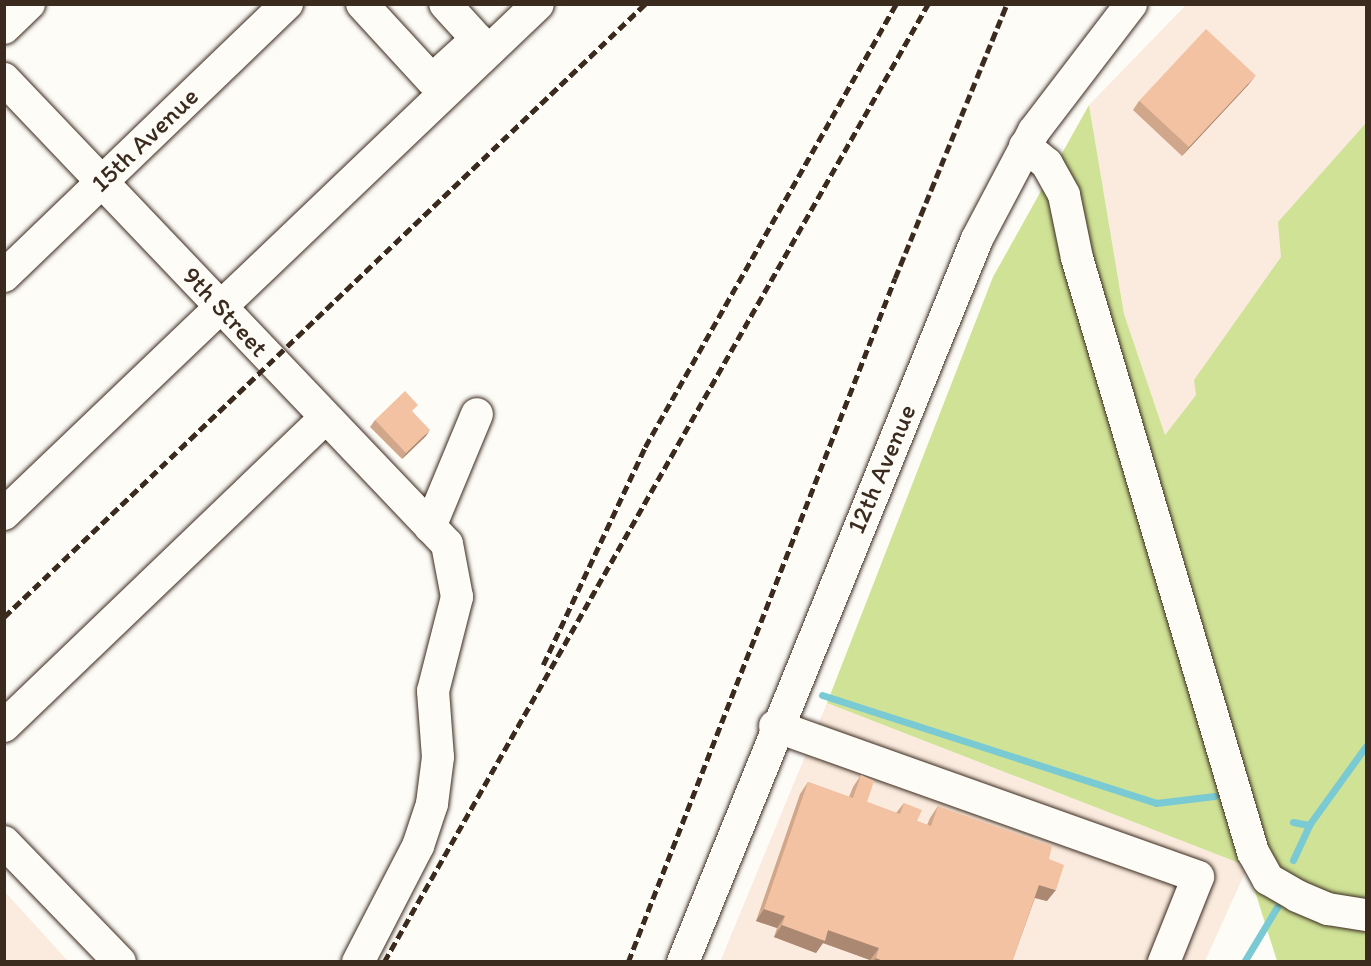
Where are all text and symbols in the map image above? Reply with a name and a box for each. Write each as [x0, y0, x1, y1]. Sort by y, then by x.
street label: 15th Avenue [85, 82, 205, 198]
street label: 9th Street [176, 261, 274, 363]
street label: 12th Avenue [841, 400, 923, 538]

